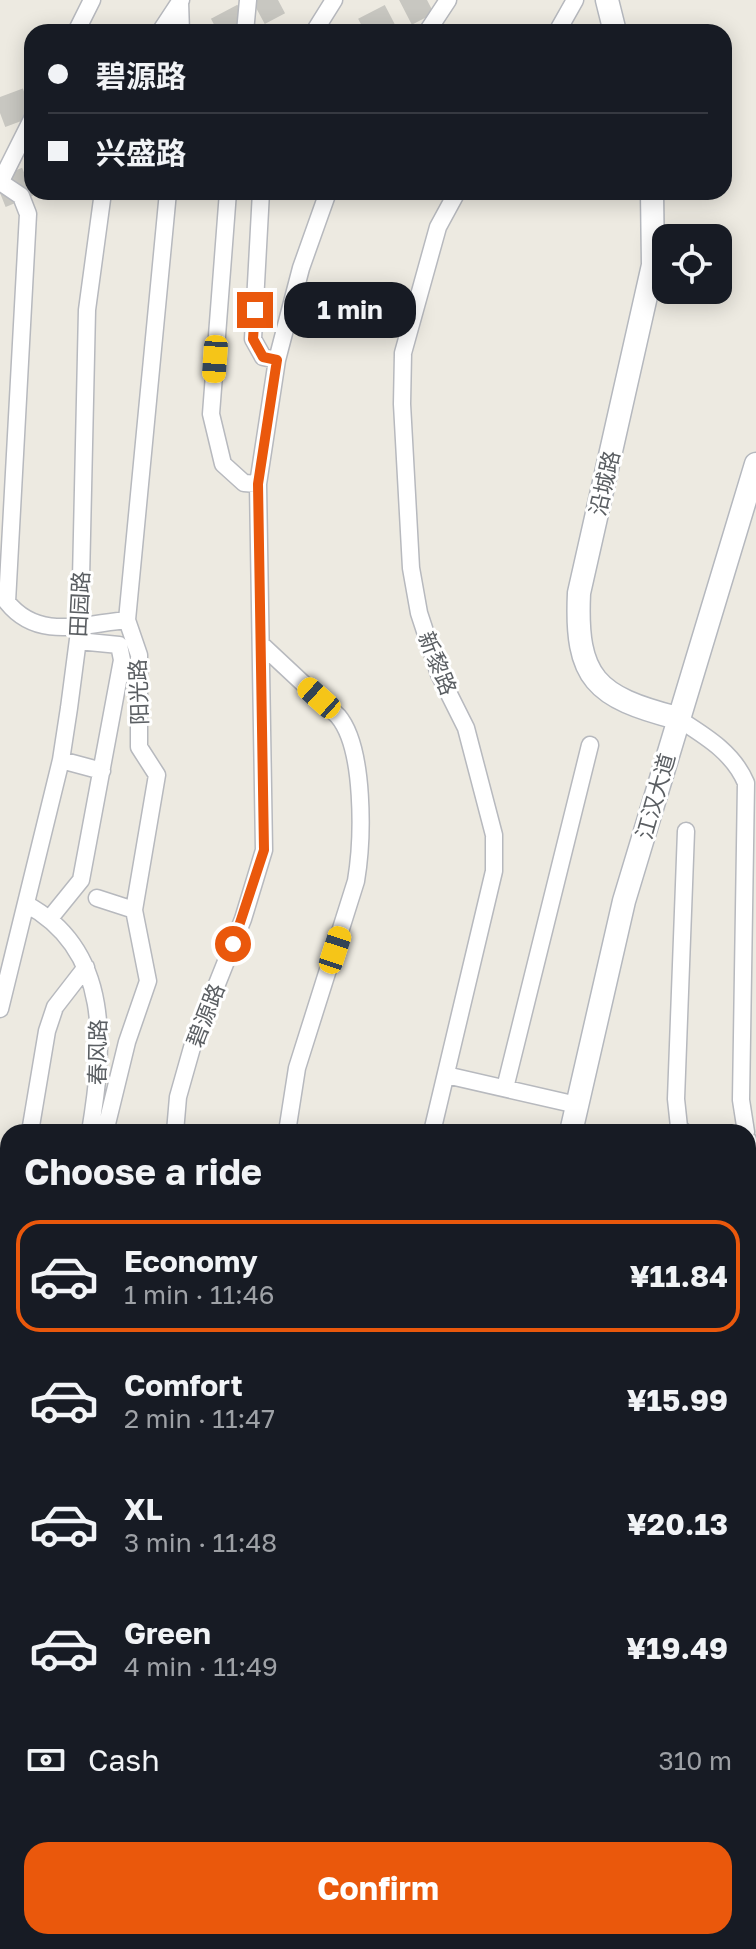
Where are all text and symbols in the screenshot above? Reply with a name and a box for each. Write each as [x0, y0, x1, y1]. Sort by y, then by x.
text: 碧源路 [96, 58, 186, 94]
text: 兴盛路 [96, 135, 186, 171]
map controls [652, 224, 732, 304]
button: locate [652, 224, 732, 304]
callout: 1 min [283, 282, 415, 338]
route end [237, 292, 273, 328]
text: 1 min [317, 294, 383, 325]
car [201, 334, 229, 384]
street label: 沿城路 [583, 448, 625, 518]
street label: 田园路 [64, 570, 94, 638]
street label: 新黎路 [413, 627, 463, 699]
street label: 阳光路 [123, 659, 153, 725]
car [293, 673, 345, 723]
street label: 江汉大道 [630, 750, 680, 842]
car [316, 923, 354, 977]
route start [215, 926, 251, 962]
street label: 碧源路 [181, 979, 229, 1051]
street label: 春风路 [83, 1019, 111, 1085]
text: Choose a ride [24, 1150, 262, 1193]
icon: car [28, 1240, 100, 1312]
text: Economy [124, 1243, 258, 1279]
text: ¥11.84 [630, 1258, 728, 1294]
text: 1 min · 11:46 [124, 1279, 275, 1310]
icon: car [28, 1364, 100, 1436]
text: Comfort [124, 1367, 243, 1403]
text: ¥15.99 [627, 1382, 728, 1418]
text: 2 min · 11:47 [124, 1403, 275, 1434]
icon: car [28, 1488, 100, 1560]
text: XL [124, 1491, 163, 1527]
text: ¥20.13 [627, 1506, 728, 1542]
text: 3 min · 11:48 [124, 1527, 277, 1558]
icon: car [28, 1612, 100, 1684]
text: Green [124, 1615, 211, 1651]
text: ¥19.49 [626, 1630, 728, 1666]
text: 4 min · 11:49 [124, 1651, 278, 1682]
icon: cash [24, 1738, 68, 1782]
text: Cash [88, 1742, 160, 1778]
text: 310 m [659, 1745, 732, 1776]
button: Confirm [24, 1842, 732, 1934]

